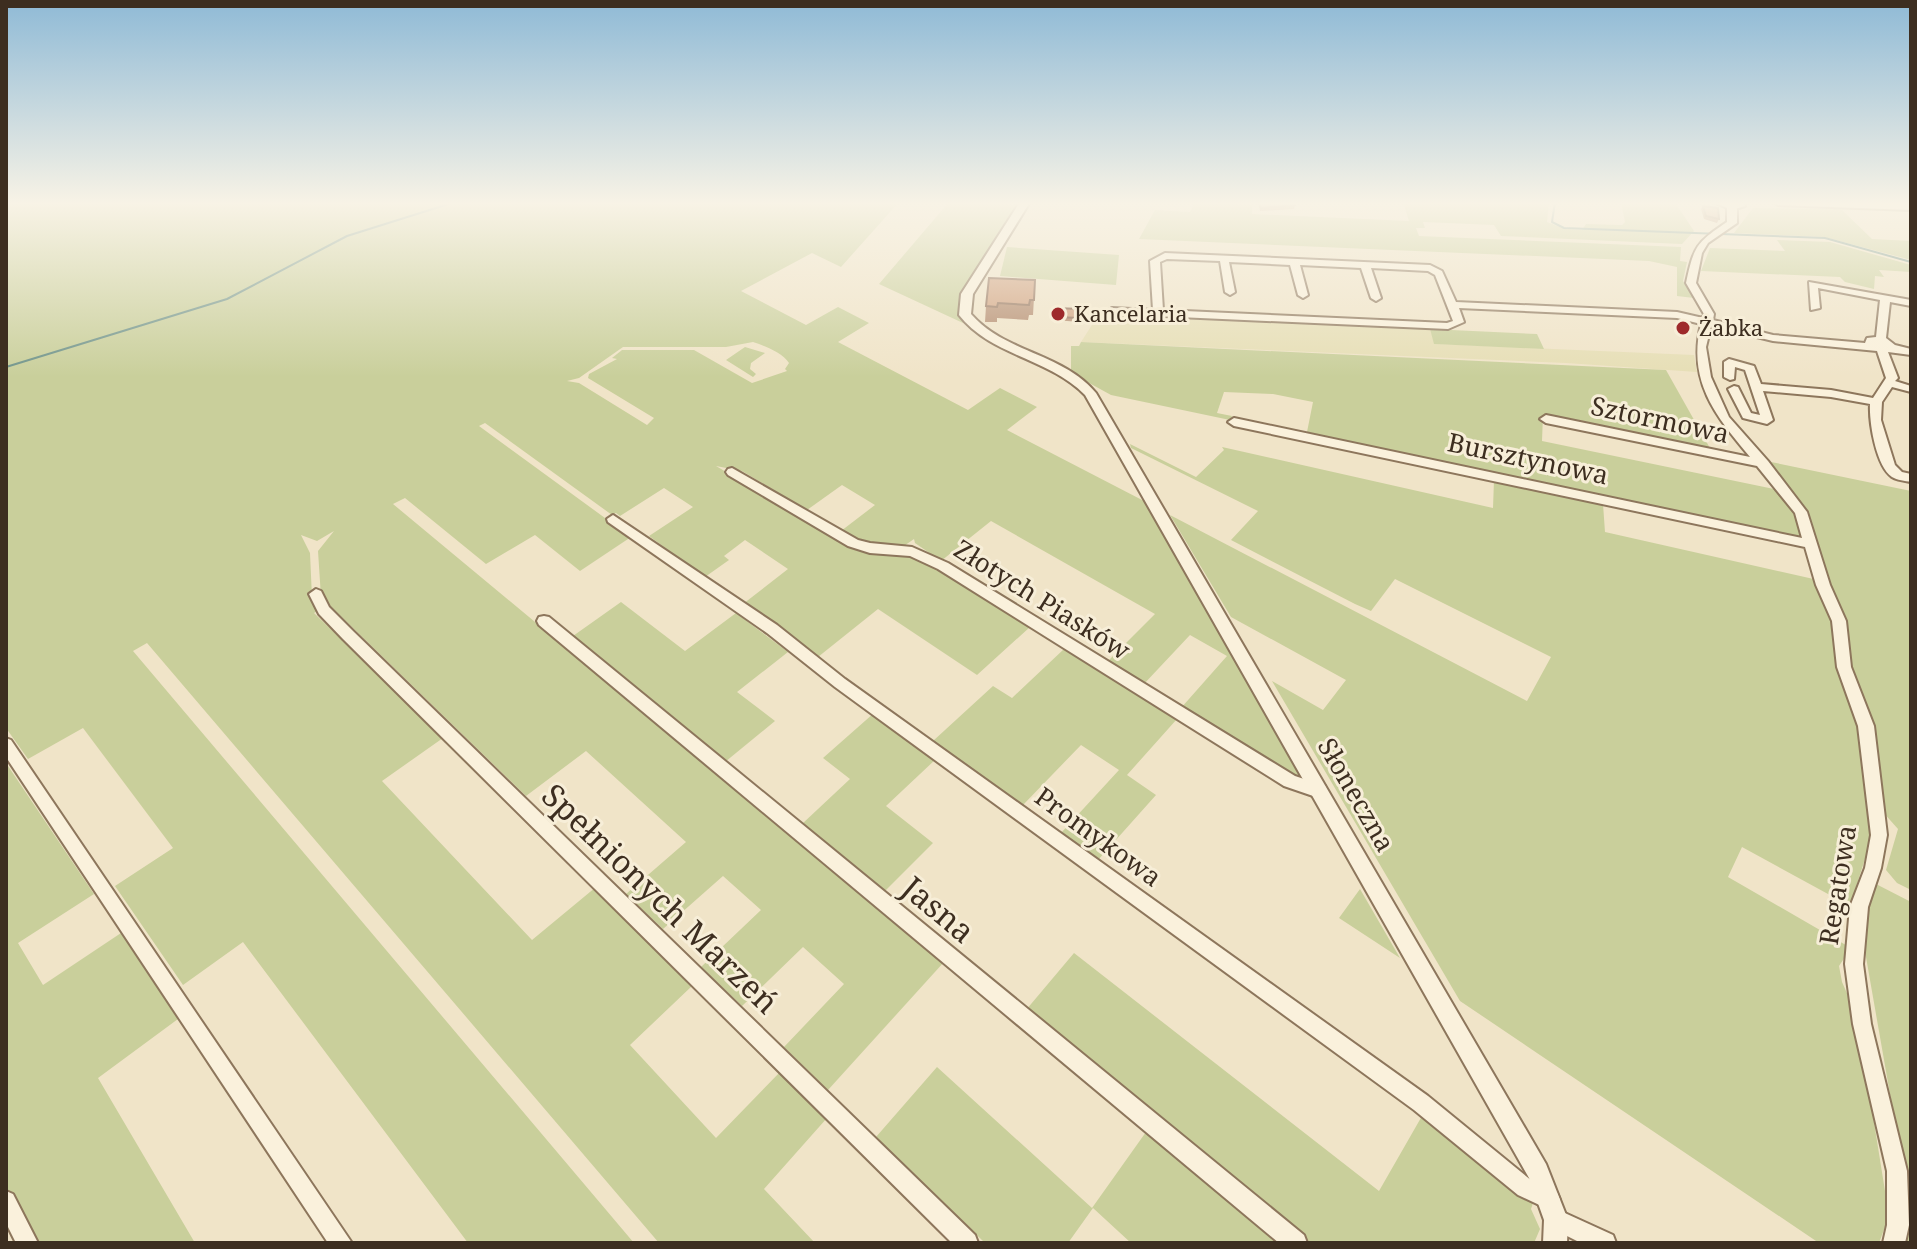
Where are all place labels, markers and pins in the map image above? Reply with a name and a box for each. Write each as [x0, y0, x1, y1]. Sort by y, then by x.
place label: Kancelaria [1074, 298, 1188, 328]
marker: Kancelaria [1049, 305, 1067, 323]
place label: Żabka [1699, 312, 1763, 342]
marker: Żabka [1674, 319, 1692, 337]

